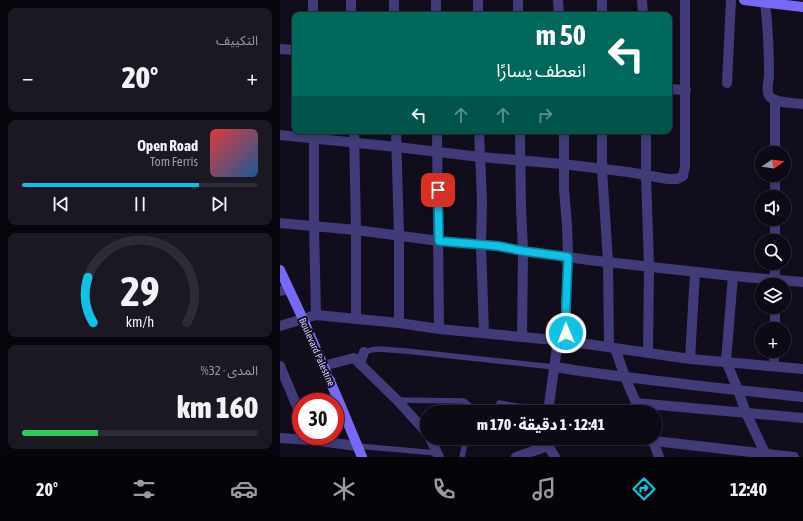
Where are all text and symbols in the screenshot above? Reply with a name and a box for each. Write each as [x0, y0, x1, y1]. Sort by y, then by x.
text: 50 m [536, 19, 586, 51]
icon: left [600, 28, 652, 80]
text: التكييف [216, 33, 258, 48]
text: 20° [122, 60, 158, 94]
text: انعطف يسارًا [496, 60, 586, 81]
text: − [22, 64, 33, 90]
text: + [247, 64, 258, 90]
icon: left [408, 104, 430, 126]
icon: ahead [450, 104, 472, 126]
icon: ahead [492, 104, 514, 126]
icon: right [534, 104, 556, 126]
text: Open Road [137, 137, 198, 154]
north arrow [755, 146, 791, 182]
map controls [755, 146, 791, 358]
text: Tom Ferris [150, 154, 198, 169]
pin [421, 173, 455, 207]
icon: arrive [427, 179, 449, 201]
button: sound [755, 190, 791, 226]
icon: previous [50, 193, 72, 215]
icon: pause [129, 193, 151, 215]
icon: next [208, 193, 230, 215]
button: search [755, 234, 791, 270]
text: 29 [120, 266, 160, 314]
button: layers [755, 278, 791, 314]
position arrow [545, 312, 587, 354]
text: km/h [126, 313, 154, 329]
street label: Boulevard Palestine [297, 316, 337, 388]
button: + [755, 322, 791, 358]
text: المدى · 32% [201, 363, 258, 378]
text: 160 km [177, 390, 258, 424]
speed limit sign: 30 [292, 393, 344, 445]
text: 12:41 · 1 دقيقة · 170 m [477, 416, 605, 433]
icon: filters [130, 475, 158, 503]
icon: car [230, 475, 258, 503]
icon: climate [330, 475, 358, 503]
icon: phone [430, 475, 458, 503]
icon: music [530, 475, 558, 503]
icon: directions [630, 475, 658, 503]
text: 20° [36, 479, 58, 500]
text: 12:40 [730, 479, 767, 500]

